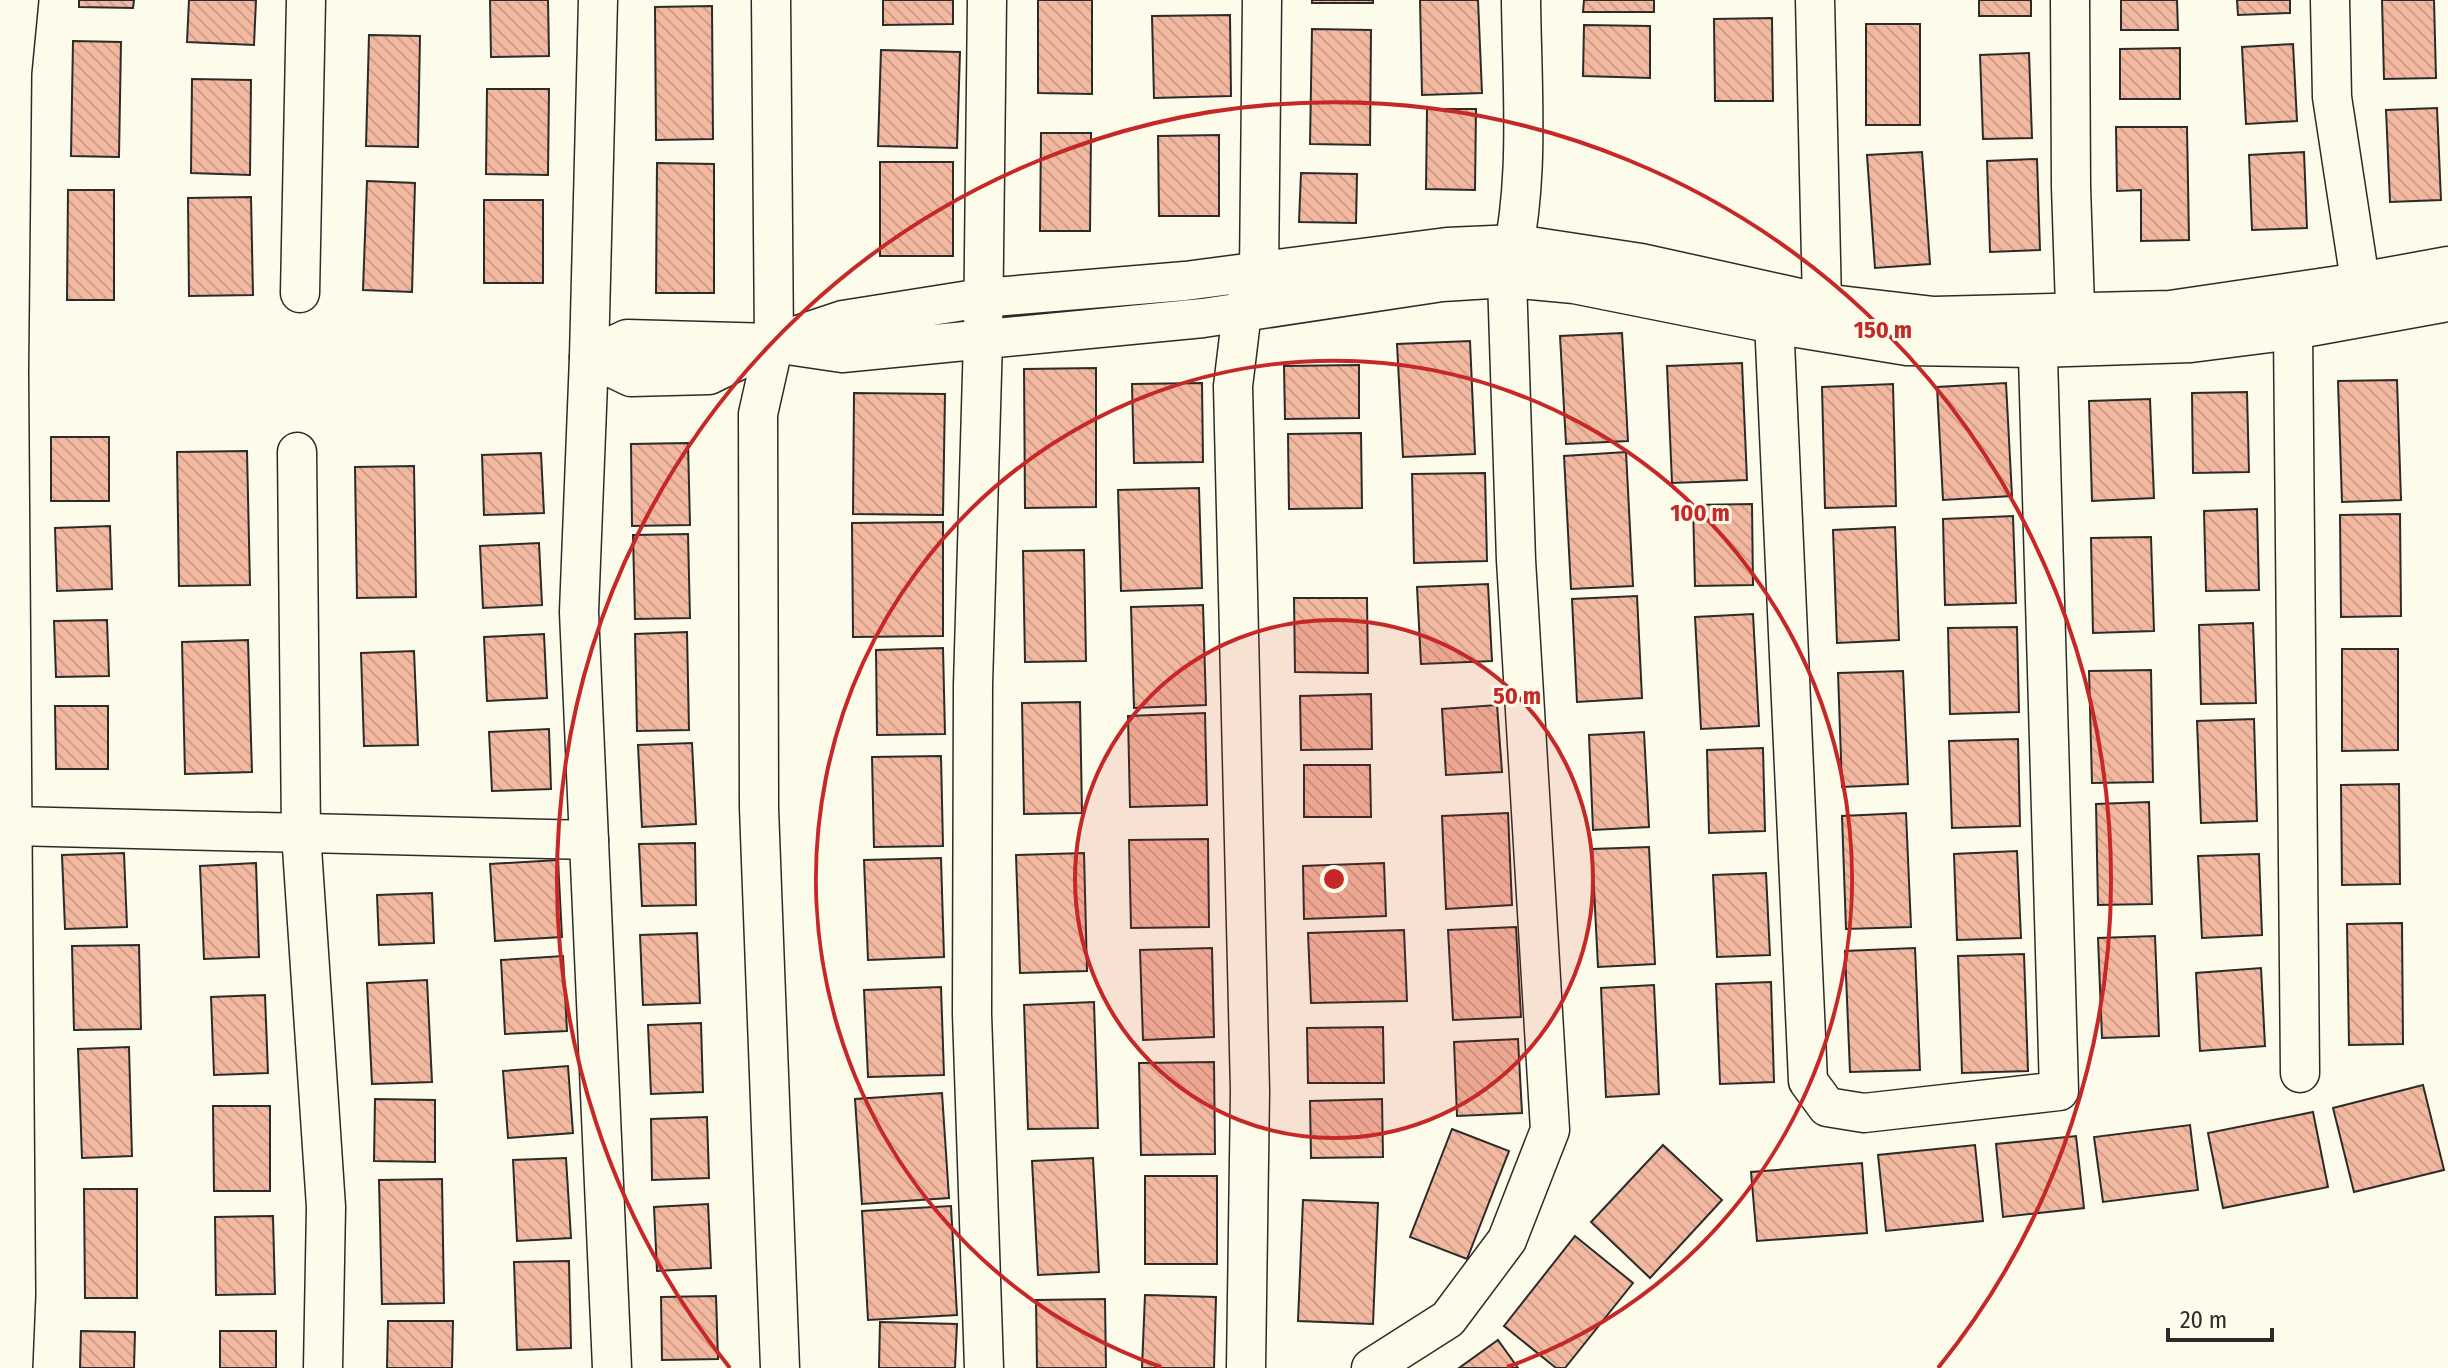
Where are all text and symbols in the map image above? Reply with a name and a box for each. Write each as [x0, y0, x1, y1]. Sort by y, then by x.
text: 150 m [1854, 316, 1912, 344]
text: 100 m [1670, 499, 1730, 527]
text: 50 m [1493, 682, 1541, 710]
centre of rings [1320, 865, 1348, 893]
scale bar [2168, 1292, 2272, 1342]
text: 20 m [2180, 1306, 2227, 1334]

